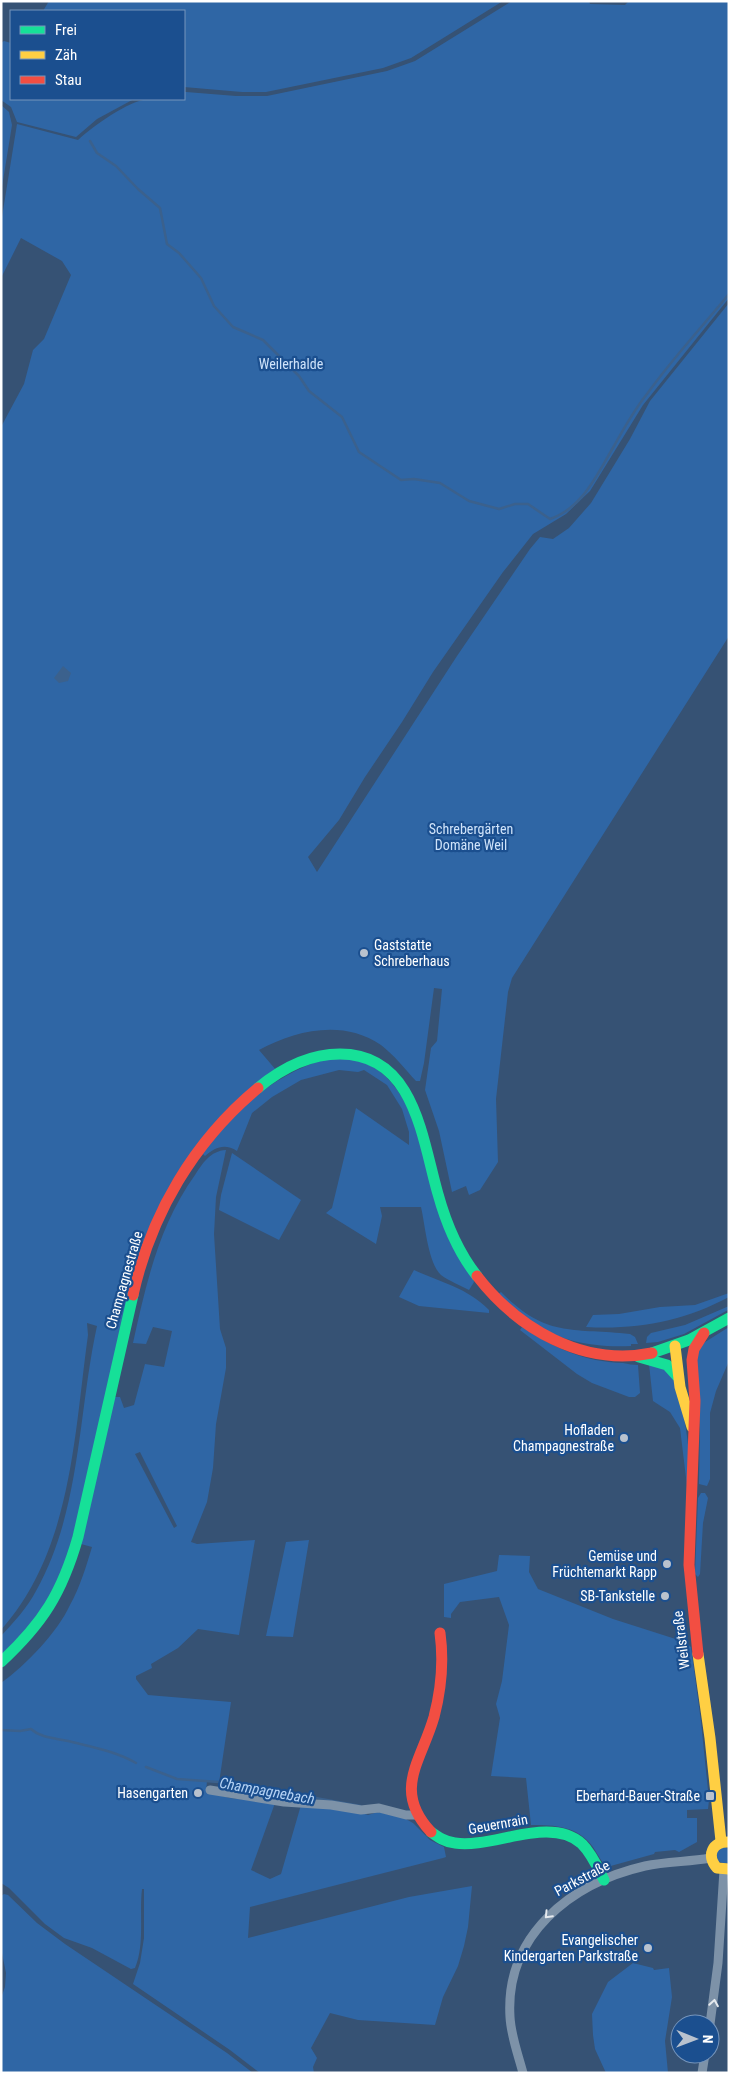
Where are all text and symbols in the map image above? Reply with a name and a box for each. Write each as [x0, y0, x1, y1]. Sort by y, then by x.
legend [10, 10, 185, 100]
text: Frei [55, 21, 77, 39]
text: Zäh [55, 46, 77, 64]
text: Stau [55, 71, 82, 89]
park label: Weilerhalde [259, 356, 324, 372]
park label: Schrebergärten Domäne Weil [429, 821, 513, 853]
place label: Gaststatte Schreberhaus [374, 937, 450, 969]
marker: Gaststatte Schreberhaus [358, 947, 370, 959]
street label: Champagnestraße [102, 1229, 146, 1331]
place label: Hofladen Champagnestraße [513, 1422, 614, 1454]
marker: Hofladen Champagnestraße [618, 1432, 630, 1444]
place label: Gemüse und Früchtemarkt Rapp [552, 1548, 657, 1580]
marker: Gemüse und Früchtemarkt Rapp [661, 1558, 673, 1570]
place label: SB-Tankstelle [580, 1588, 655, 1604]
marker: SB-Tankstelle [659, 1590, 671, 1602]
street label: Weilstraße [669, 1610, 693, 1670]
water label: Champagnebach [218, 1774, 316, 1808]
place label: Hasengarten [117, 1785, 188, 1801]
marker: Hasengarten [192, 1787, 204, 1799]
place label: Eberhard-Bauer-Straße [576, 1788, 700, 1804]
marker: Eberhard-Bauer-Straße [704, 1790, 716, 1802]
street label: Geuernrain [467, 1811, 529, 1837]
street label: Parkstraße [552, 1857, 613, 1899]
one-way arrow [545, 1909, 554, 1918]
place label: Evangelischer Kindergarten Parkstraße [504, 1932, 638, 1964]
marker: Evangelischer Kindergarten Parkstraße [642, 1942, 654, 1954]
one-way arrow [708, 1998, 718, 2007]
north arrow [670, 2014, 720, 2064]
text: N [700, 2035, 716, 2044]

